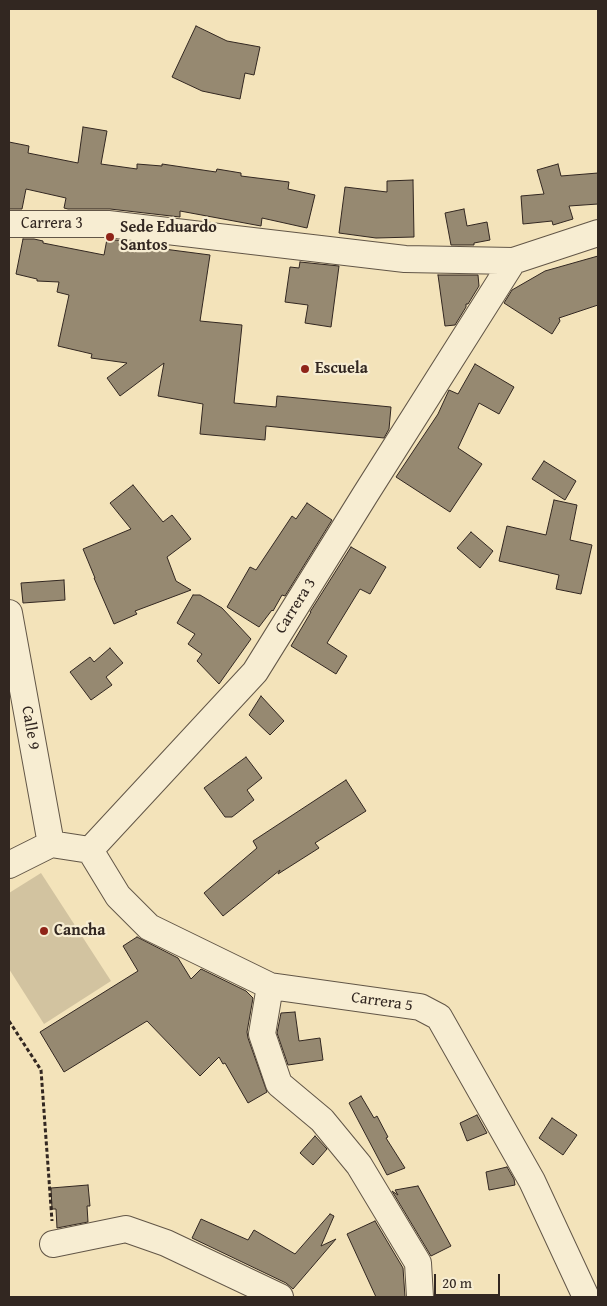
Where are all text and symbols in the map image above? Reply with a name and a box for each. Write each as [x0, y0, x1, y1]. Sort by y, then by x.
street label: Carrera 3 [21, 214, 83, 234]
place label: Sede Eduardo Santos [120, 218, 217, 256]
marker: Sede Eduardo Santos [104, 231, 116, 243]
place label: Escuela [315, 359, 368, 379]
marker: Escuela [299, 363, 311, 375]
street label: Carrera 3 [271, 575, 321, 637]
street label: Calle 9 [17, 705, 43, 751]
place label: Cancha [54, 921, 106, 941]
marker: Cancha [38, 925, 50, 937]
street label: Carrera 5 [350, 988, 414, 1016]
scale bar [437, 1264, 503, 1296]
text: 20 m [442, 1272, 472, 1293]

